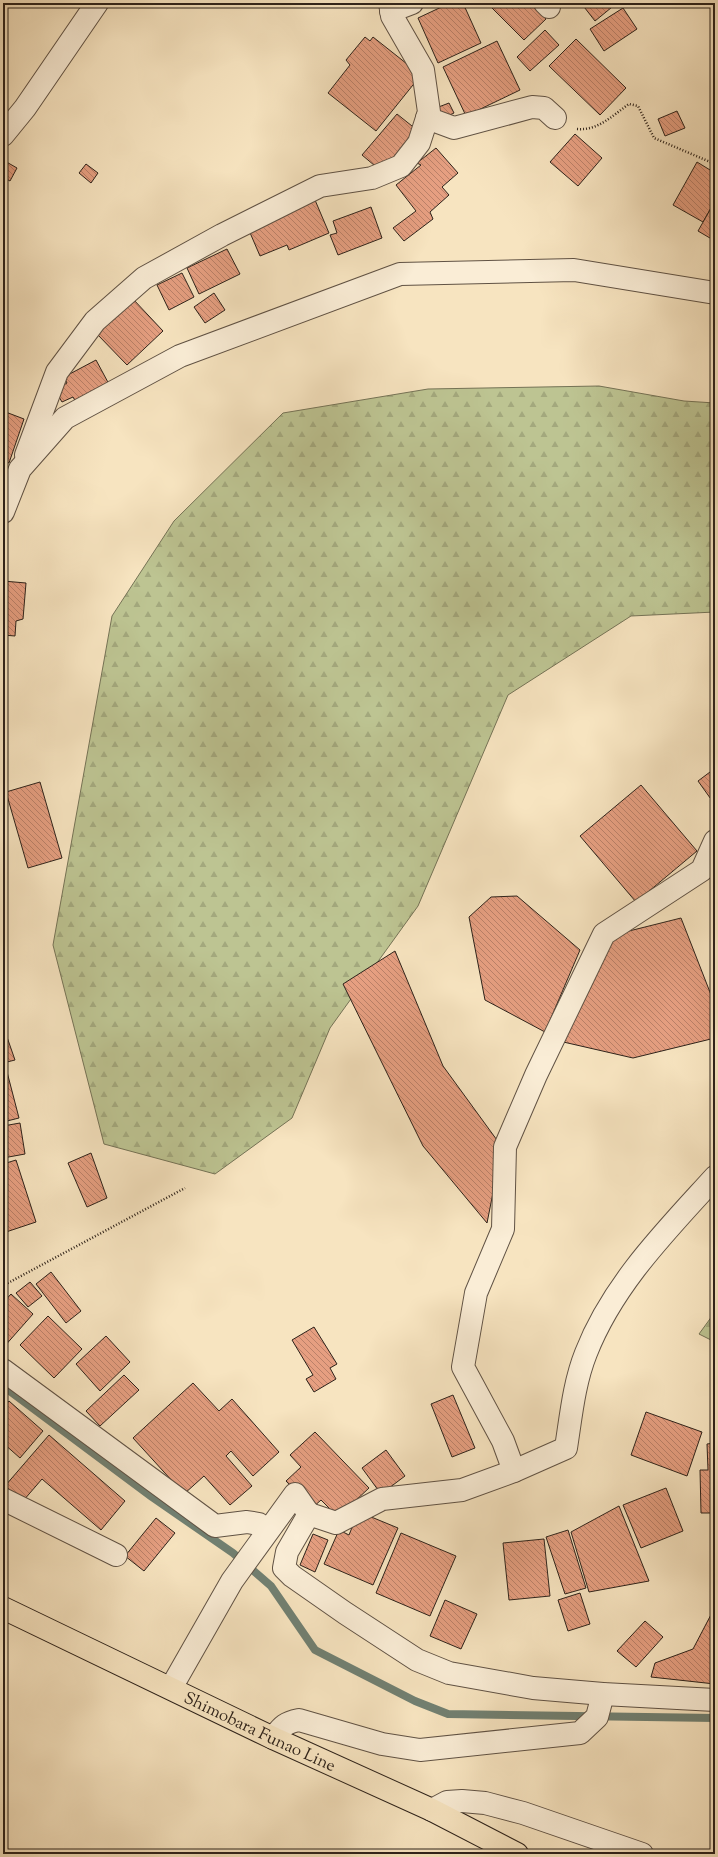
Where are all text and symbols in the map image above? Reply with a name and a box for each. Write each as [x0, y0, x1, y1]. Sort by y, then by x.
street label: Shimobara Funao Line [179, 1687, 339, 1779]

